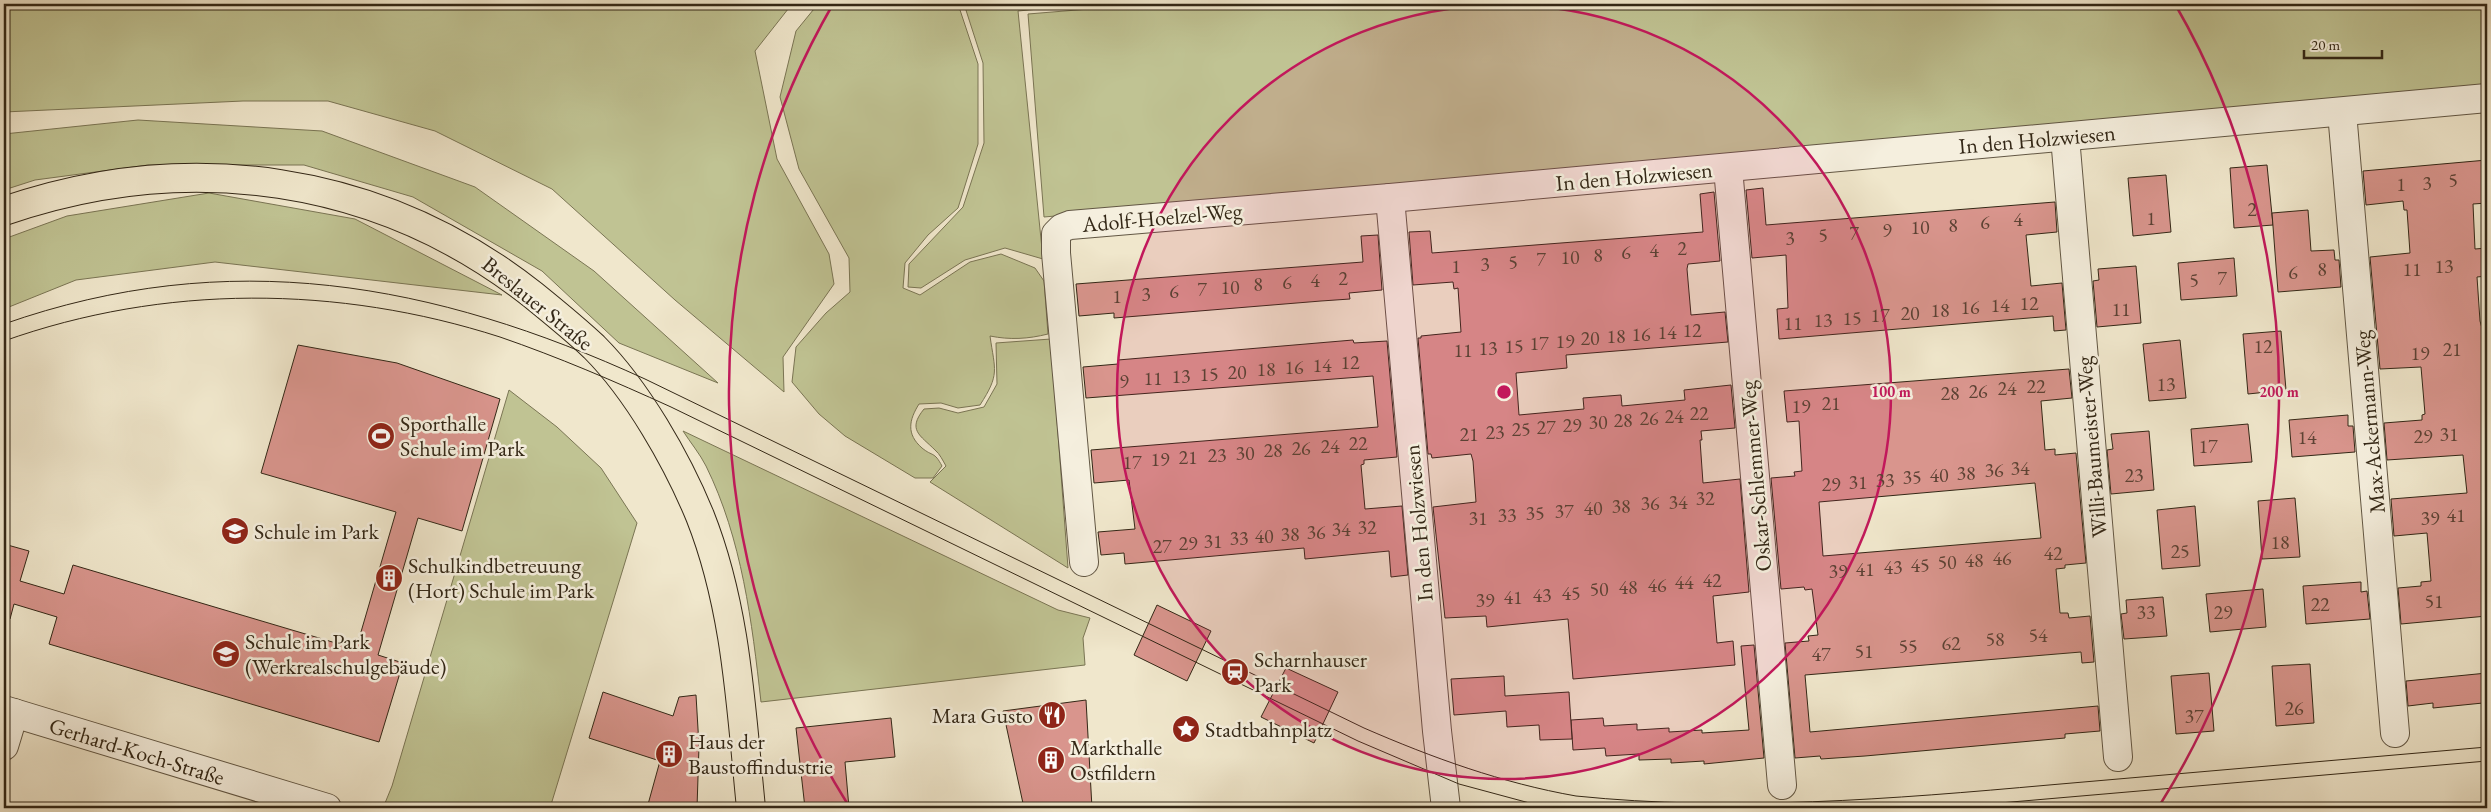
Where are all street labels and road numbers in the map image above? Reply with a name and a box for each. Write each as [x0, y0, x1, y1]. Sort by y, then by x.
street label: In den Holzwiesen [1957, 118, 2117, 161]
street label: In den Holzwiesen [1554, 155, 1714, 198]
street label: Adolf-Hoelzel-Weg [1080, 196, 1244, 239]
street label: Breslauer Straße [476, 250, 600, 357]
street label: Max-Ackermann-Weg [2347, 329, 2392, 515]
street label: Willi-Baumeister-Weg [2069, 355, 2114, 539]
street label: Oskar-Schlemmer-Weg [1733, 379, 1778, 573]
street label: In den Holzwiesen [1397, 443, 1440, 603]
street label: Gerhard-Koch-Straße [46, 711, 228, 792]

